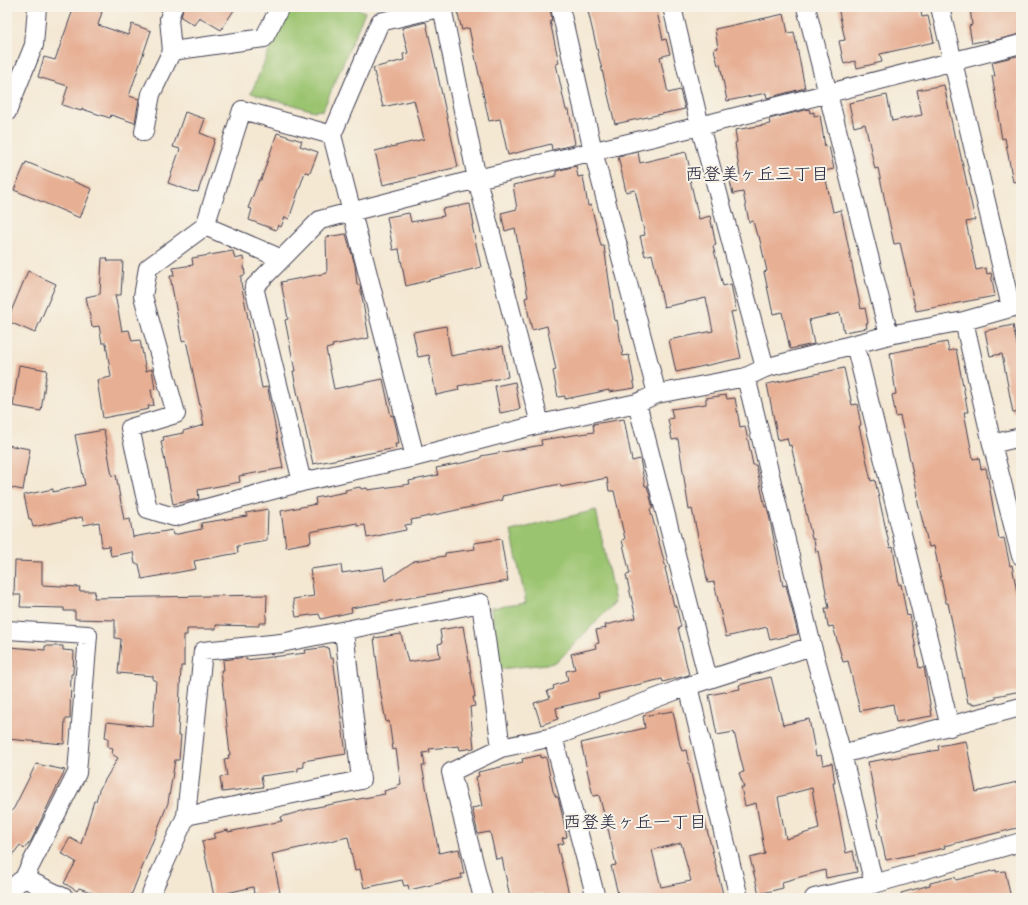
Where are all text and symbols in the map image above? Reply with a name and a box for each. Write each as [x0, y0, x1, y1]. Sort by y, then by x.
district label: 西登美ヶ丘三丁目 [685, 163, 829, 185]
district label: 西登美ヶ丘一丁目 [563, 811, 707, 833]

